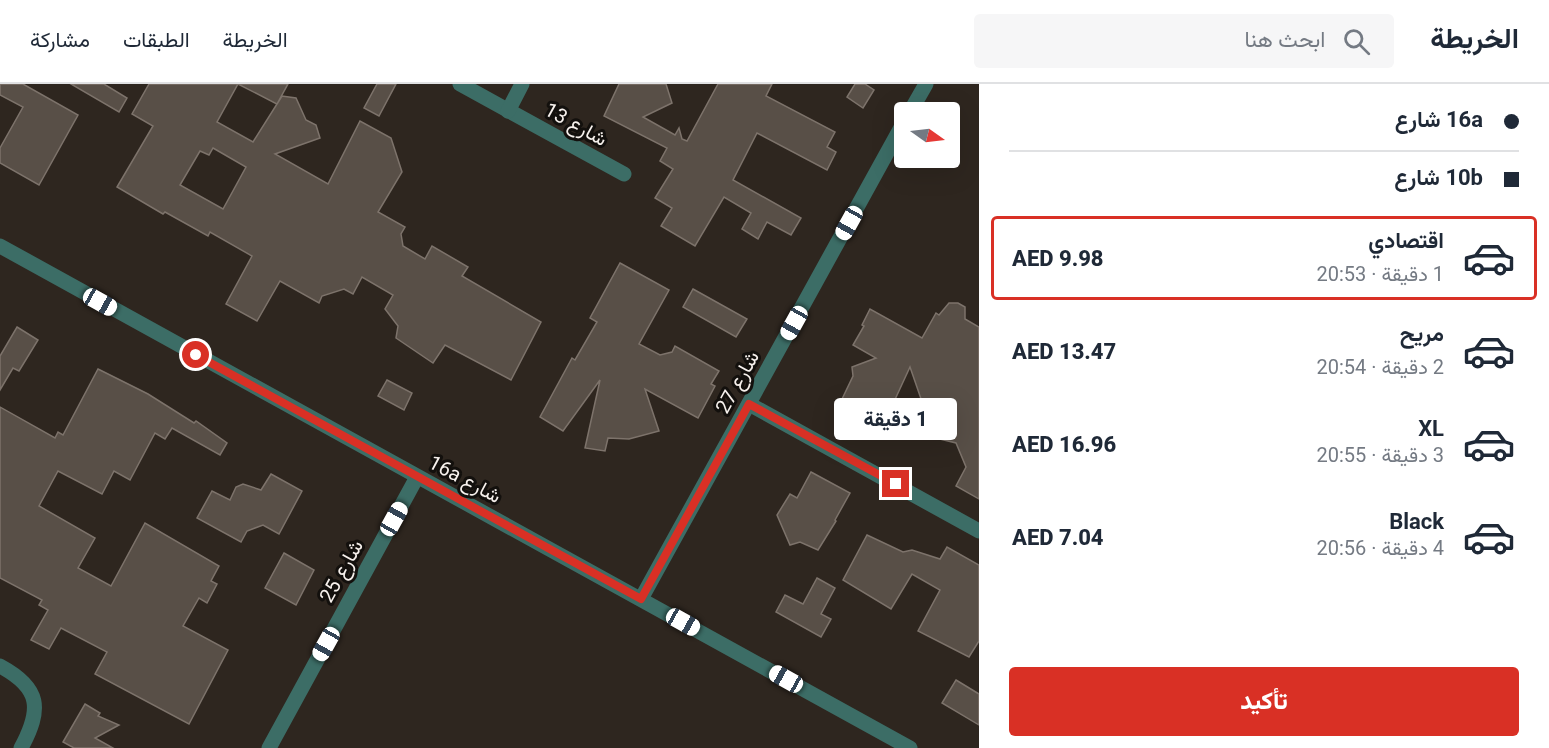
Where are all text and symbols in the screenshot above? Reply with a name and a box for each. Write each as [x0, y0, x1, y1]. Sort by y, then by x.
search box [974, 14, 1394, 68]
text: الخريطة [1430, 22, 1519, 55]
icon: search [1340, 25, 1373, 58]
text: ابحث هنا [1244, 27, 1325, 52]
text: مشاركة [30, 28, 90, 52]
text: الطبقات [123, 28, 190, 52]
text: الخريطة [223, 28, 288, 52]
street label: شارع 13 [540, 97, 611, 153]
north arrow [894, 102, 960, 168]
map controls [894, 102, 960, 168]
text: 16a شارع [1395, 107, 1483, 132]
text: 10b شارع [1394, 165, 1483, 190]
car [832, 203, 866, 243]
text: اقتصادي [1368, 228, 1444, 253]
icon: car [1462, 231, 1516, 285]
text: AED 9.98 [1012, 246, 1104, 271]
text: 1 دقيقة · 20:53 [1317, 262, 1444, 286]
car [80, 285, 120, 319]
car [777, 303, 811, 343]
text: مريح [1400, 321, 1444, 346]
icon: car [1462, 324, 1516, 378]
text: AED 13.47 [1012, 339, 1116, 364]
route start [182, 341, 209, 368]
street label: شارع 27 [710, 347, 766, 418]
text: 2 دقيقة · 20:54 [1317, 355, 1444, 379]
callout: 1 دقيقة [834, 397, 958, 439]
text: 1 دقيقة [864, 407, 927, 431]
text: XL [1418, 416, 1444, 441]
icon: car [1462, 417, 1516, 471]
text: AED 16.96 [1012, 432, 1116, 457]
text: 3 دقيقة · 20:55 [1317, 443, 1444, 467]
street label: 16a شارع [424, 450, 505, 510]
route end [882, 470, 909, 497]
car [377, 499, 411, 539]
text: Black [1389, 509, 1444, 534]
icon: car [1462, 510, 1516, 564]
text: AED 7.04 [1012, 525, 1104, 550]
street label: شارع 25 [314, 536, 370, 607]
text: 4 دقيقة · 20:56 [1317, 536, 1444, 560]
car [663, 605, 703, 639]
car [309, 624, 343, 664]
car [766, 662, 806, 696]
button: تأكيد [1009, 667, 1519, 736]

